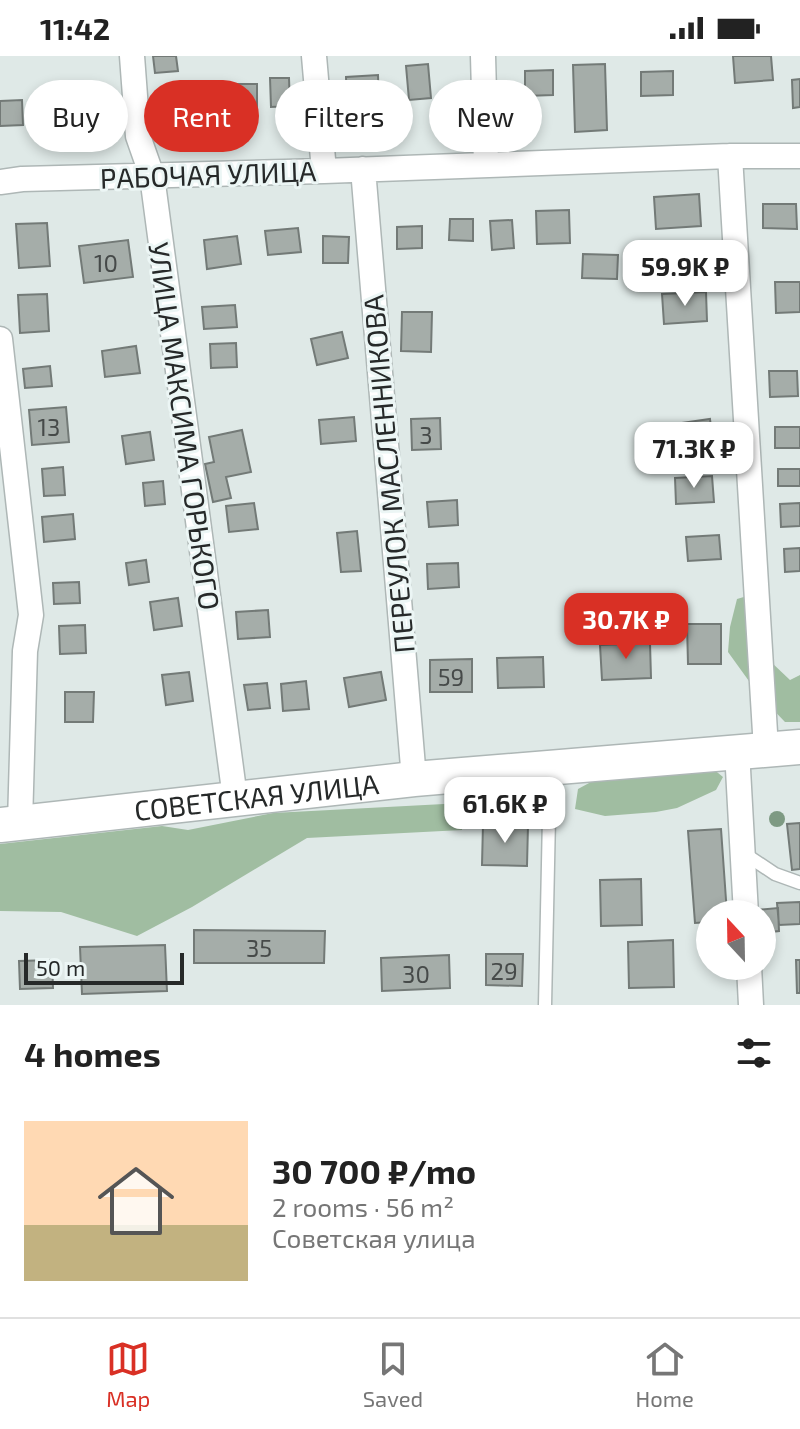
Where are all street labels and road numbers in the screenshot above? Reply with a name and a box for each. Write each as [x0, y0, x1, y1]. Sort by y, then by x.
street label: РАБОЧАЯ УЛИЦА [99, 153, 317, 195]
street label: УЛИЦА МАКСИМА ГОРЬКОГО [142, 240, 228, 612]
street label: ПЕРЕУЛОК МАСЛЕННИКОВА [355, 293, 421, 655]
street label: СОВЕТСКАЯ УЛИЦА [132, 766, 381, 827]

